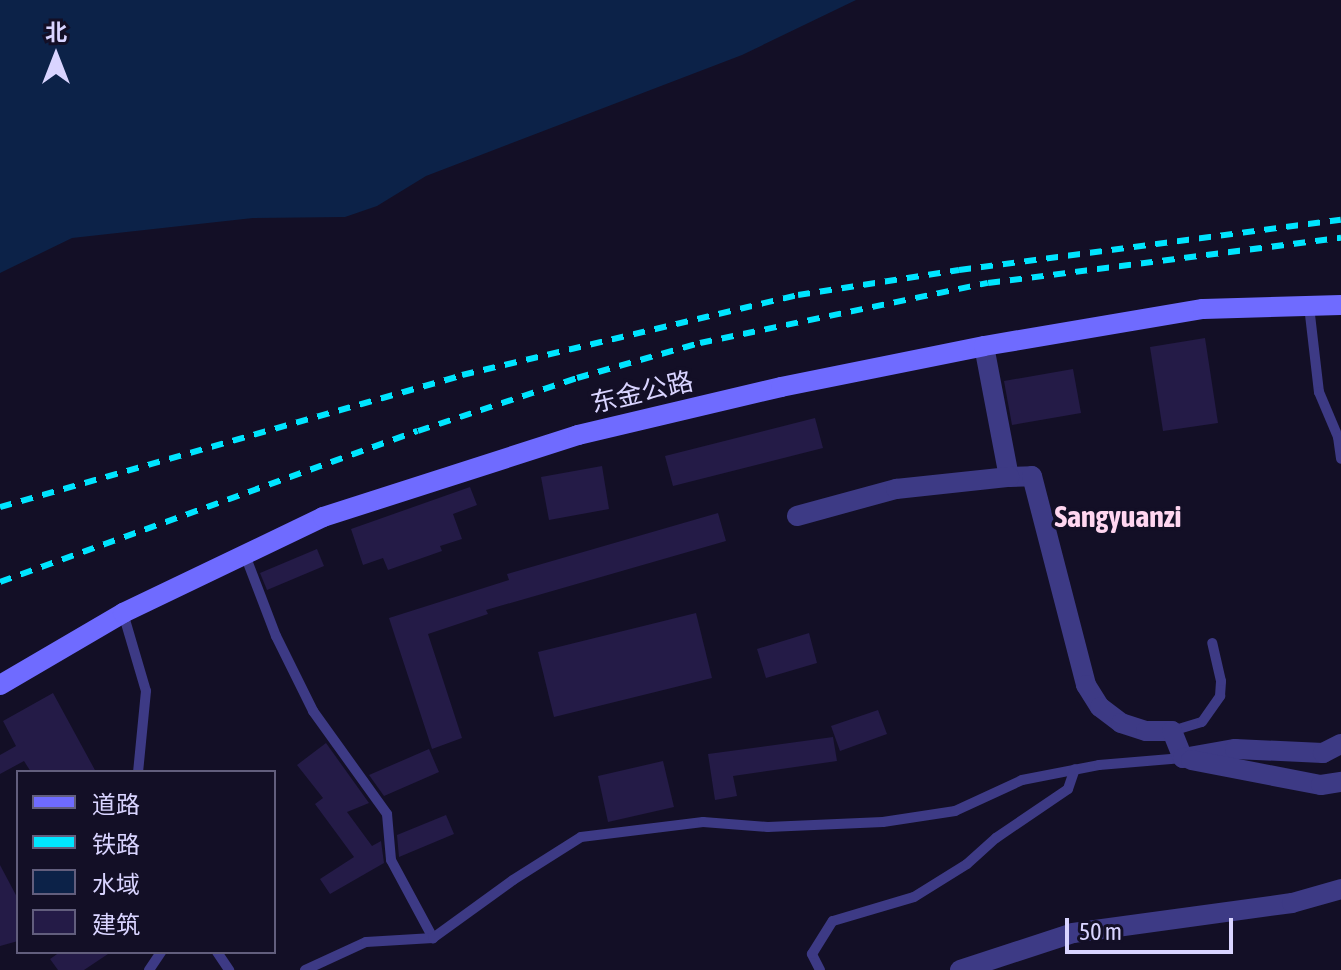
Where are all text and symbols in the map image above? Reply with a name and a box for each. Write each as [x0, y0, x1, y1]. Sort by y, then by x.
north arrow [16, 16, 96, 96]
text: 北 [45, 19, 67, 45]
street label: 东金公路 [588, 366, 696, 420]
district label: Sangyuanzi [1054, 498, 1182, 534]
legend [16, 770, 276, 954]
text: 道路 [92, 791, 140, 818]
text: 铁路 [92, 831, 140, 858]
text: 水域 [92, 871, 140, 898]
scale bar [1069, 902, 1237, 952]
text: 建筑 [92, 911, 140, 938]
text: 50 m [1079, 918, 1122, 945]

